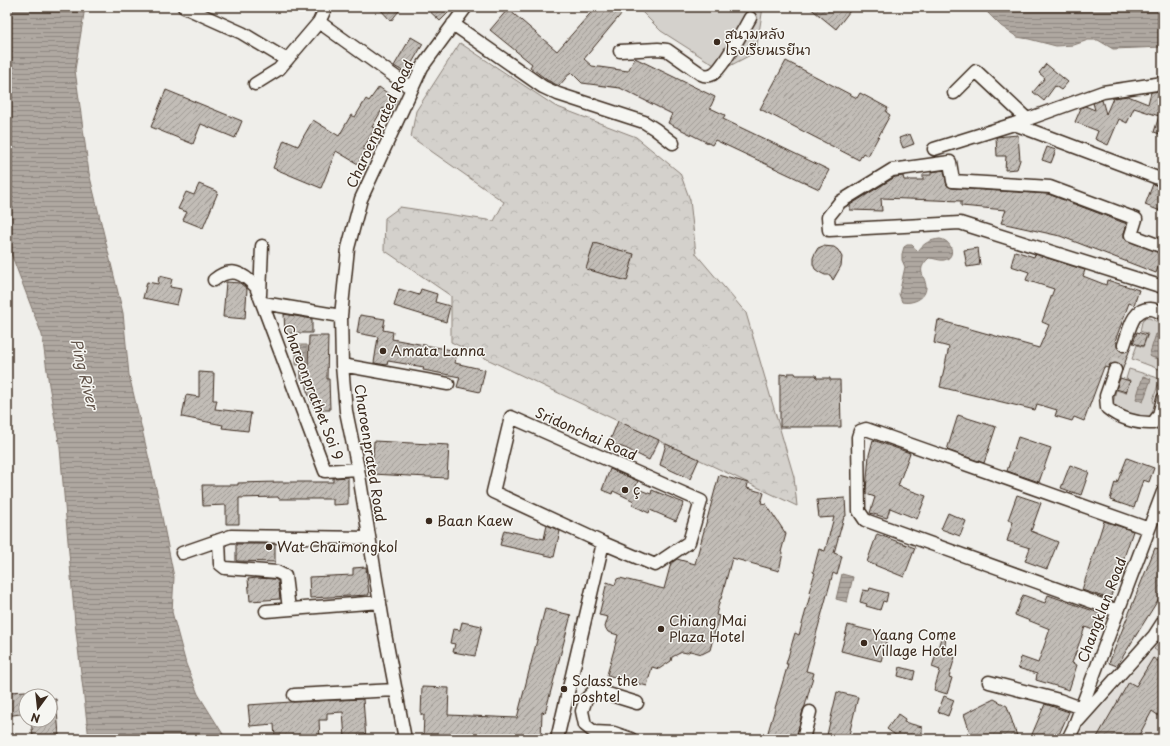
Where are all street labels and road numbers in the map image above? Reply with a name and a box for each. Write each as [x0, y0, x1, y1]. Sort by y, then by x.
street label: Charoenprated Road [341, 56, 418, 191]
street label: Chareonprathet Soi 9 [278, 321, 349, 463]
street label: Charoenprated Road [349, 383, 392, 523]
street label: Sridonchai Road [532, 402, 640, 465]
street label: Changklan Road [1072, 554, 1131, 666]

